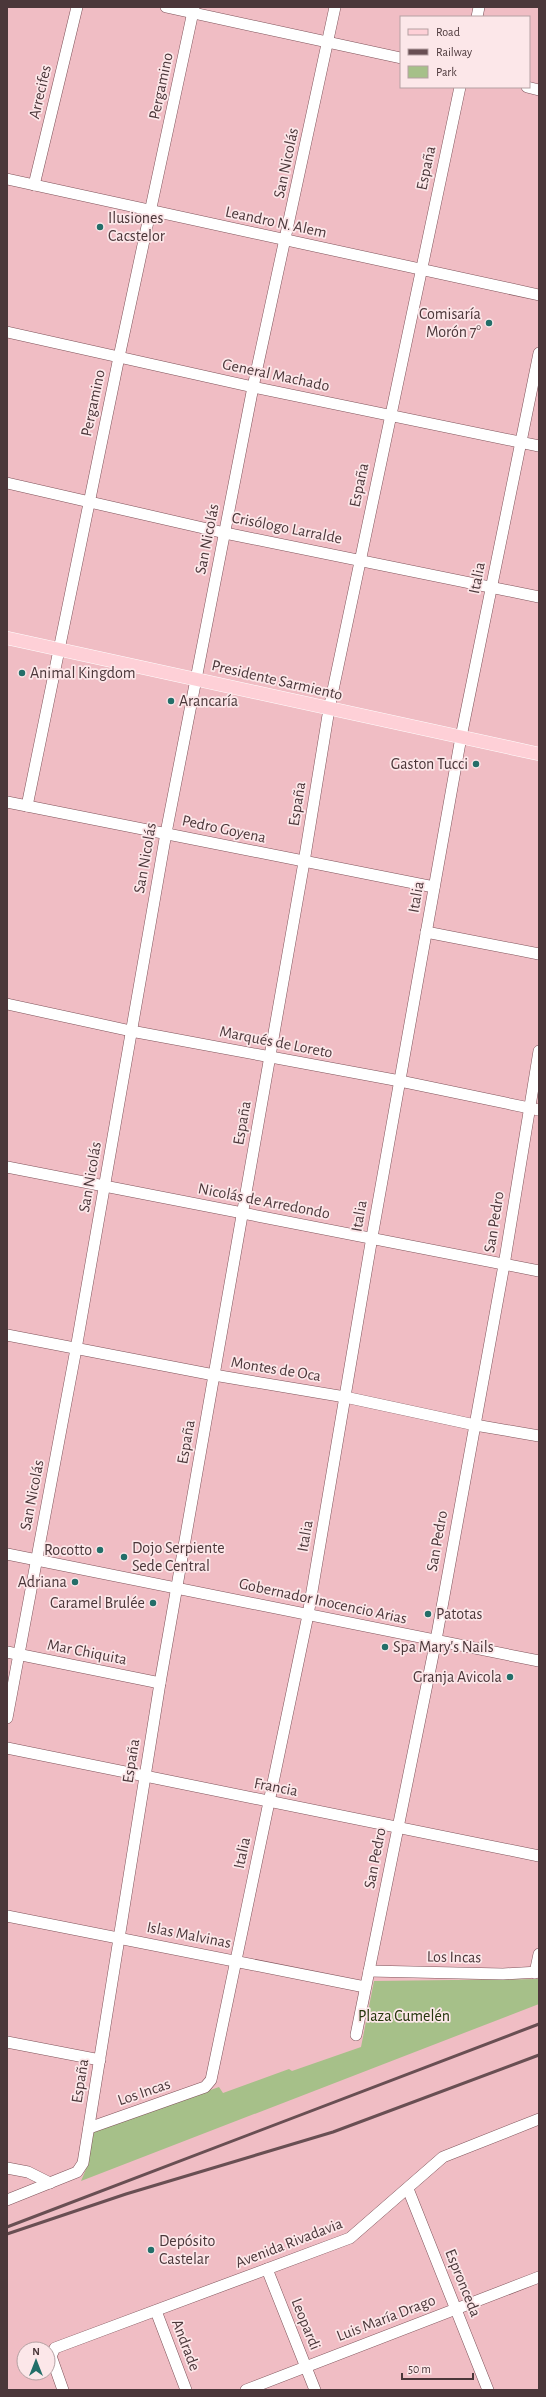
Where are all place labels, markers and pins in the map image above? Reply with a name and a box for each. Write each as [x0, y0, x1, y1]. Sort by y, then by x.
place label: Ilusiones Cacstelor [108, 210, 166, 244]
marker: Ilusiones Cacstelor [95, 222, 105, 232]
place label: Comisaría Morón 7° [419, 306, 481, 340]
marker: Comisaría Morón 7° [484, 318, 494, 328]
place label: Animal Kingdom [30, 665, 135, 681]
marker: Animal Kingdom [17, 668, 27, 678]
place label: Arancaría [179, 693, 238, 709]
marker: Arancaría [166, 696, 176, 706]
place label: Gaston Tucci [391, 756, 468, 772]
marker: Gaston Tucci [471, 759, 481, 769]
place label: Dojo Serpiente Sede Central [132, 1540, 225, 1574]
place label: Rocotto [44, 1542, 92, 1558]
marker: Rocotto [95, 1545, 105, 1555]
marker: Dojo Serpiente Sede Central [119, 1552, 129, 1562]
place label: Adriana [18, 1574, 67, 1590]
marker: Adriana [70, 1577, 80, 1587]
place label: Caramel Brulée [50, 1595, 145, 1611]
marker: Caramel Brulée [148, 1598, 158, 1608]
place label: Patotas [436, 1606, 483, 1622]
marker: Patotas [423, 1609, 433, 1619]
place label: Spa Mary's Nails [393, 1639, 494, 1656]
marker: Spa Mary's Nails [380, 1642, 390, 1652]
place label: Granja Avicola [413, 1669, 502, 1686]
marker: Granja Avicola [505, 1672, 515, 1682]
place label: Depósito Castelar [159, 2233, 215, 2267]
marker: Depósito Castelar [146, 2245, 156, 2255]

